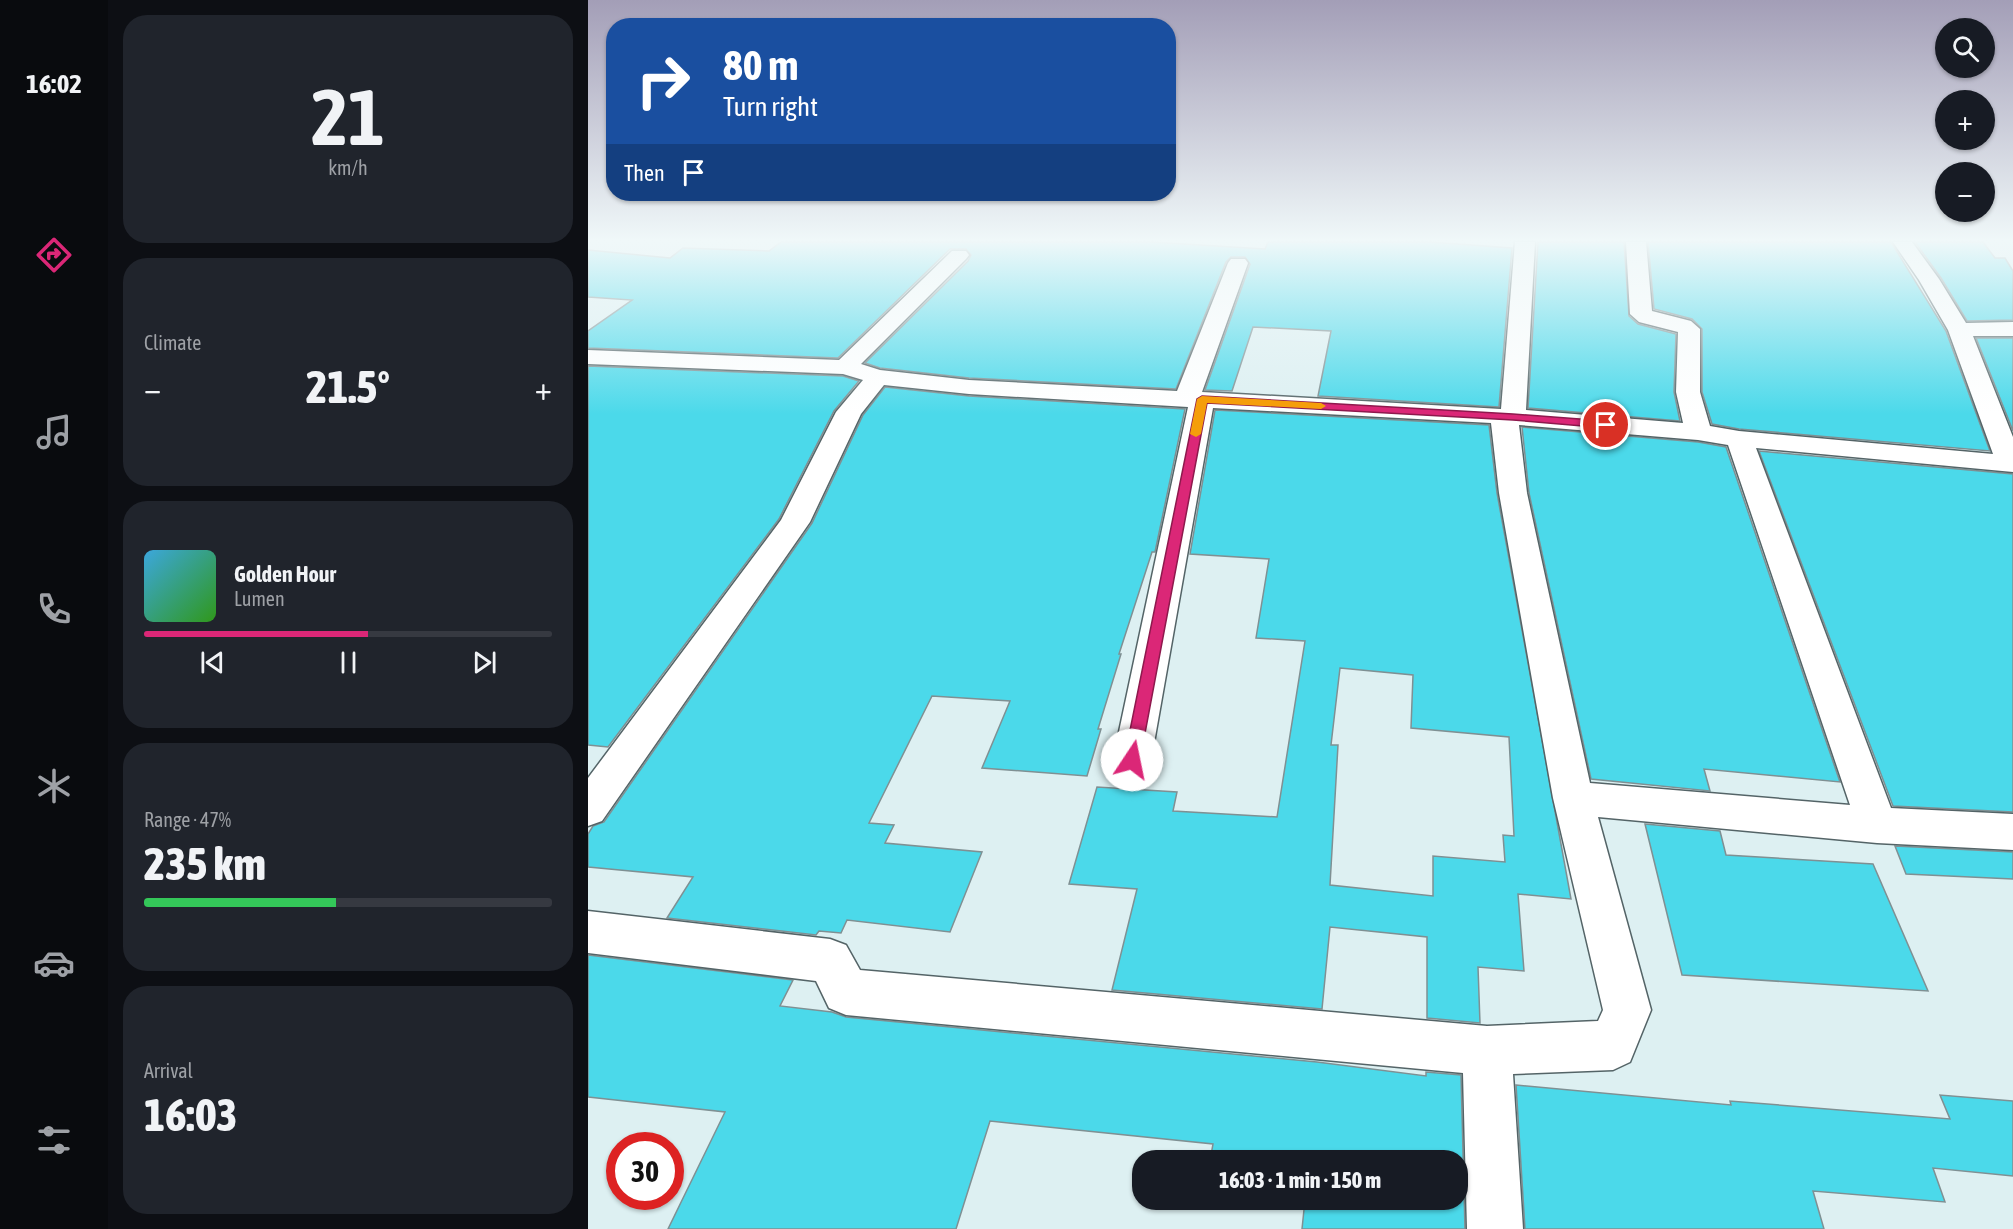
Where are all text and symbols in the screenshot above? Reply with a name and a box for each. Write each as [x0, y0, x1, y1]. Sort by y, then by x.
map controls [1935, 18, 1995, 222]
button: search [1935, 18, 1995, 78]
text: 80 m [723, 41, 798, 89]
icon: right [624, 42, 702, 120]
text: 16:02 [26, 68, 82, 99]
text: 21 [311, 72, 385, 162]
button: + [1935, 90, 1995, 150]
text: Turn right [723, 91, 818, 122]
text: km/h [328, 156, 368, 179]
icon: arrive [677, 156, 710, 189]
text: Then [624, 160, 665, 186]
button: − [1935, 162, 1995, 222]
icon: directions [33, 234, 75, 276]
text: Climate [144, 331, 201, 354]
text: 21.5° [306, 361, 390, 413]
text: − [144, 369, 161, 407]
text: + [535, 369, 552, 407]
pin [1580, 399, 1631, 450]
icon: arrive [1589, 408, 1622, 441]
icon: music [33, 411, 75, 453]
text: Golden Hour [234, 561, 336, 587]
text: Lumen [234, 587, 285, 610]
icon: phone [33, 588, 75, 630]
icon: previous [196, 646, 229, 679]
icon: pause [332, 646, 365, 679]
icon: next [468, 646, 501, 679]
position arrow [1100, 728, 1164, 792]
icon: climate [33, 765, 75, 807]
text: Range · 47% [144, 808, 231, 831]
text: 235 km [144, 838, 266, 890]
icon: car [33, 942, 75, 984]
text: Arrival [144, 1059, 193, 1082]
text: 16:03 [144, 1089, 238, 1141]
icon: filters [33, 1119, 75, 1161]
speed limit sign: 30 [606, 1132, 684, 1210]
text: 16:03 · 1 min · 150 m [1219, 1167, 1381, 1193]

